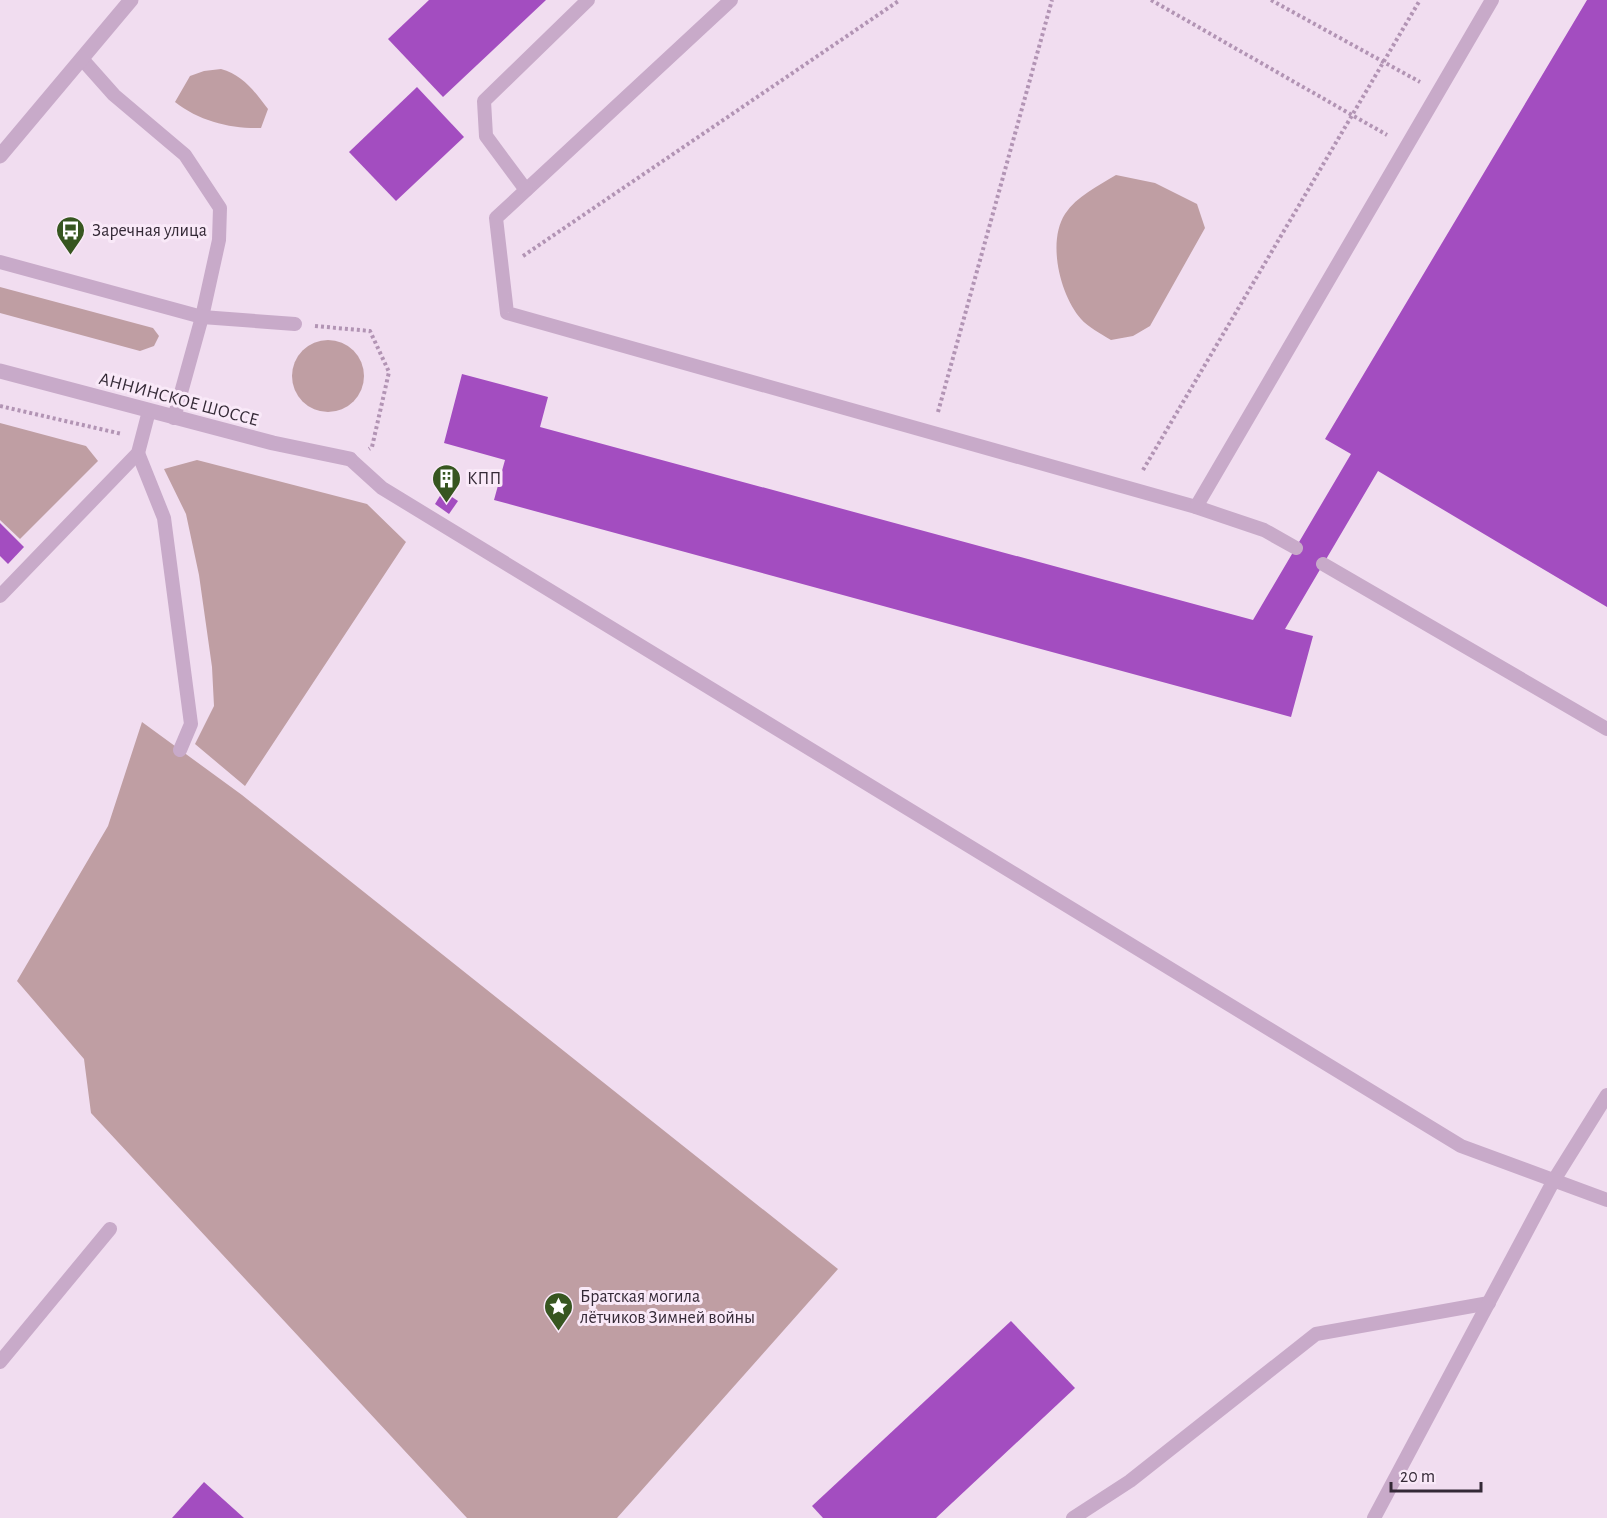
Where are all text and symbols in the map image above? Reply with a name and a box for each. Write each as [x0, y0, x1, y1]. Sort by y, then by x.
bus stop icon: Заречная улица [55, 214, 87, 256]
place label: Заречная улица [92, 222, 207, 240]
street label: АННИНСКОЕ ШОССЕ [97, 370, 260, 430]
building icon: КПП [430, 462, 462, 504]
place label: КПП [467, 470, 501, 488]
place label: Братская могила лётчиков Зимней войны [580, 1288, 755, 1327]
place icon: Братская могила лётчиков Зимней войны [543, 1290, 575, 1332]
scale bar [1391, 1455, 1481, 1493]
text: 20 m [1400, 1468, 1435, 1486]

